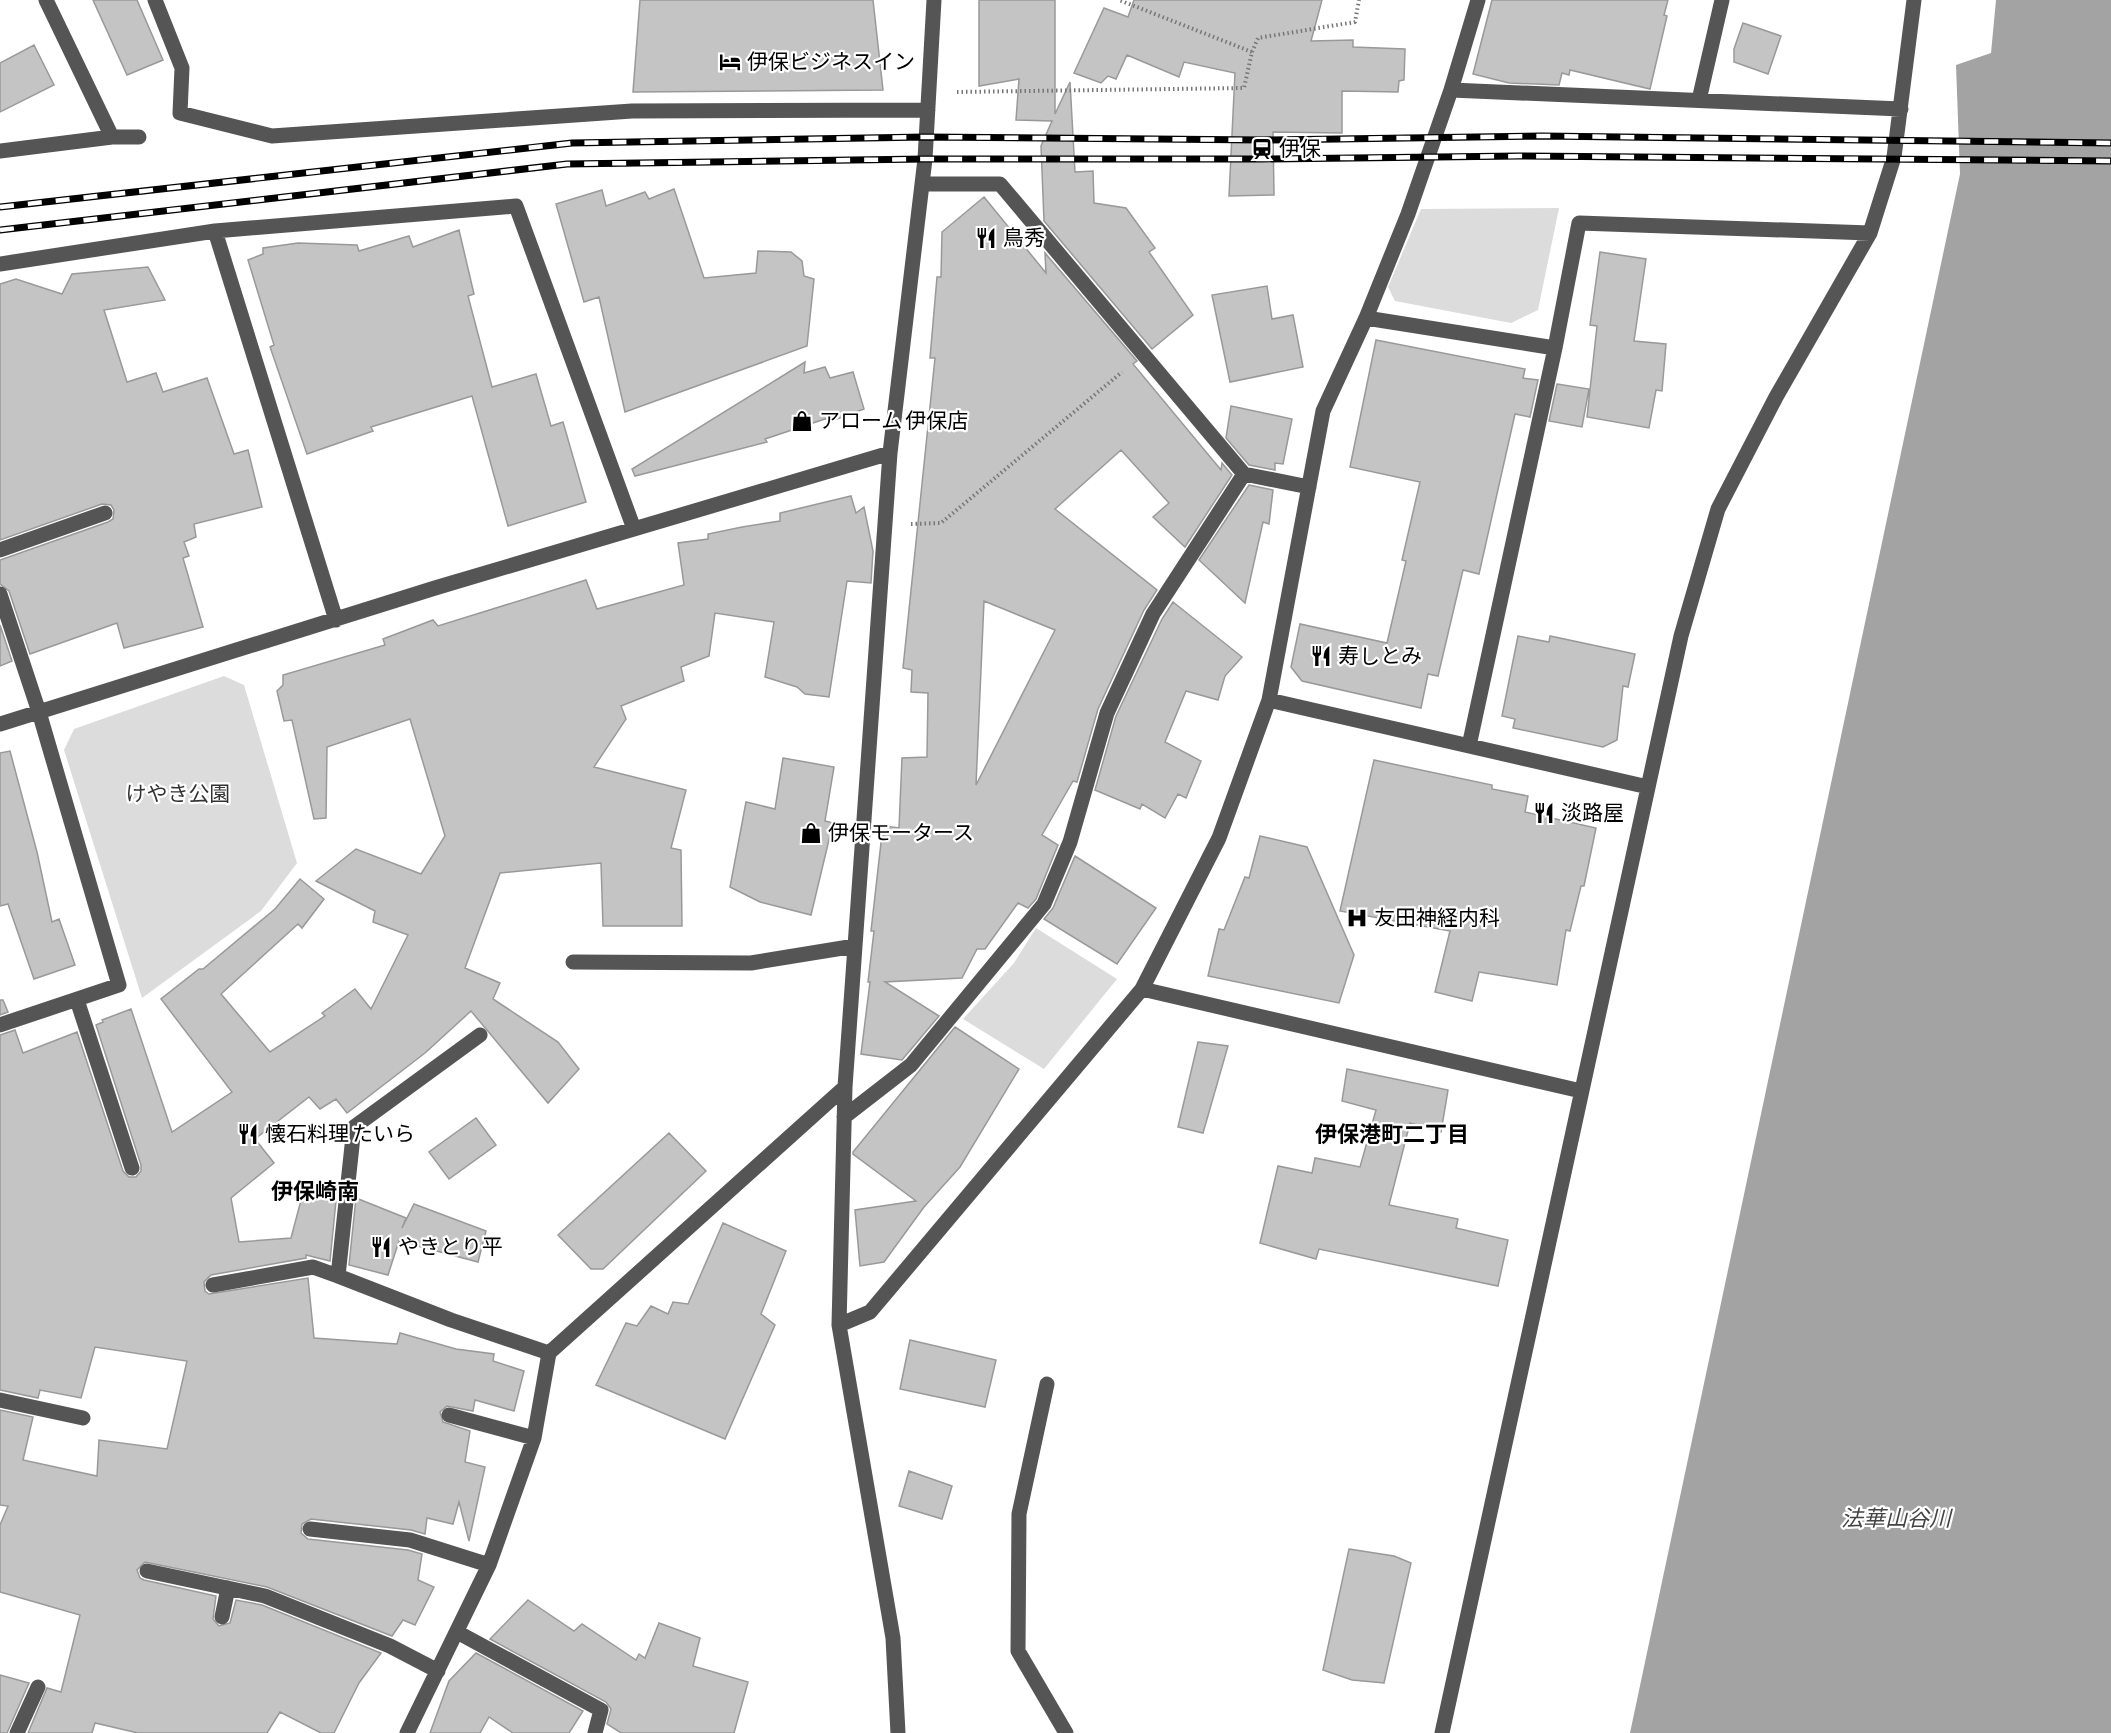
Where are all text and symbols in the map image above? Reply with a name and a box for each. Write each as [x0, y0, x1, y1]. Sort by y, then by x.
place label: 伊保ビジネスイン [747, 49, 915, 73]
hotel icon: 伊保ビジネスイン [718, 50, 742, 74]
place label: 伊保 [1279, 136, 1321, 160]
station icon: 伊保 [1250, 137, 1274, 161]
place label: 鳥秀 [1003, 225, 1045, 249]
restaurant icon: 鳥秀 [974, 226, 998, 250]
place label: アローム 伊保店 [819, 408, 968, 432]
shop icon: アローム 伊保店 [790, 409, 814, 433]
place label: 寿しとみ [1338, 643, 1422, 667]
restaurant icon: 寿しとみ [1309, 644, 1333, 668]
park label: けやき公園 [126, 781, 231, 805]
place label: 淡路屋 [1561, 800, 1624, 824]
restaurant icon: 淡路屋 [1532, 801, 1556, 825]
place label: 伊保モータース [828, 820, 974, 844]
shop icon: 伊保モータース [799, 821, 823, 845]
place label: 友田神経内科 [1374, 905, 1500, 929]
hospital icon: 友田神経内科 [1345, 906, 1369, 930]
place label: 懐石料理 たいら [265, 1121, 415, 1145]
district label: 伊保港町二丁目 [1315, 1121, 1469, 1147]
restaurant icon: 懐石料理 たいら [236, 1122, 260, 1146]
district label: 伊保崎南 [271, 1178, 359, 1204]
place label: やきとり平 [398, 1234, 503, 1258]
restaurant icon: やきとり平 [369, 1235, 393, 1259]
water label: 法華山谷川 [1841, 1505, 1953, 1531]

